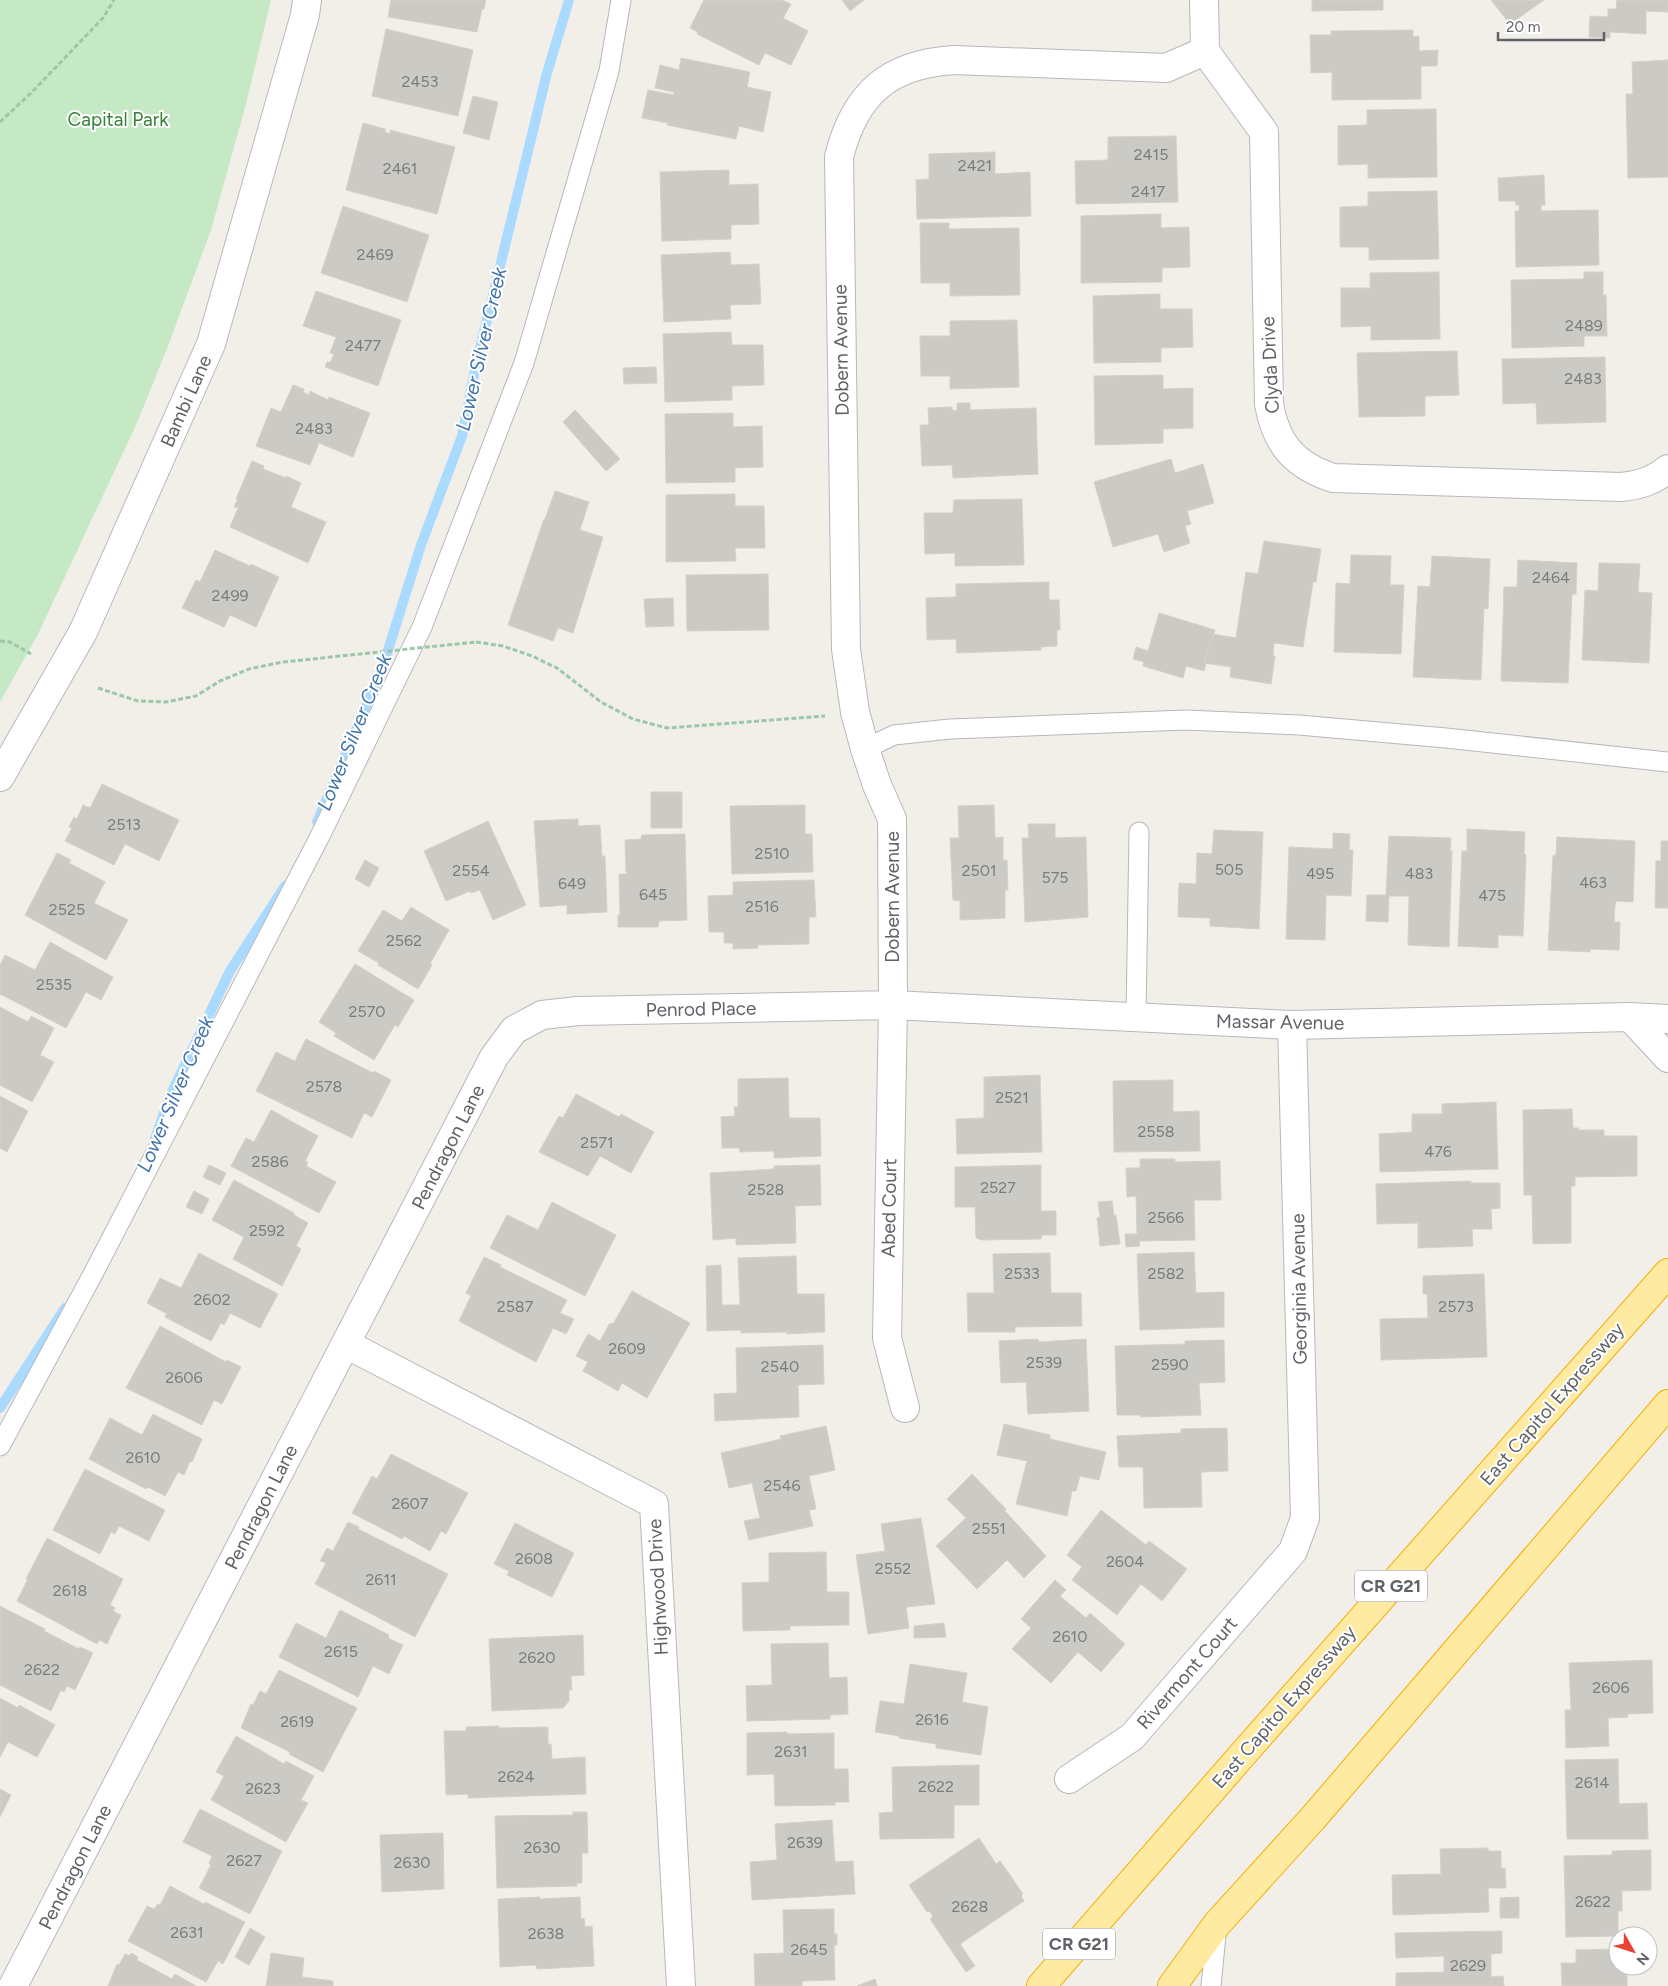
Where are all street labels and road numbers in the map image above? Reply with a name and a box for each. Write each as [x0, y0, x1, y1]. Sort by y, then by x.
street label: Dobern Avenue [828, 284, 854, 416]
street label: Clyda Drive [1256, 316, 1284, 414]
street label: Bambi Lane [156, 351, 216, 451]
street label: Dobern Avenue [881, 831, 904, 963]
street label: Penrod Place [646, 997, 756, 1021]
street label: Massar Avenue [1216, 1009, 1344, 1035]
street label: Pendragon Lane [407, 1081, 489, 1213]
street label: Abed Court [877, 1158, 901, 1258]
street label: Georginia Avenue [1286, 1213, 1312, 1365]
street label: East Capitol Expressway [1475, 1318, 1629, 1490]
street label: Pendragon Lane [220, 1441, 302, 1573]
street label: Highwood Drive [643, 1518, 673, 1656]
road number: CR G21 [1355, 1570, 1427, 1602]
street label: Rivermont Court [1132, 1612, 1242, 1734]
street label: East Capitol Expressway [1207, 1621, 1361, 1793]
street label: Pendragon Lane [34, 1801, 116, 1933]
road number: CR G21 [1043, 1928, 1115, 1960]

